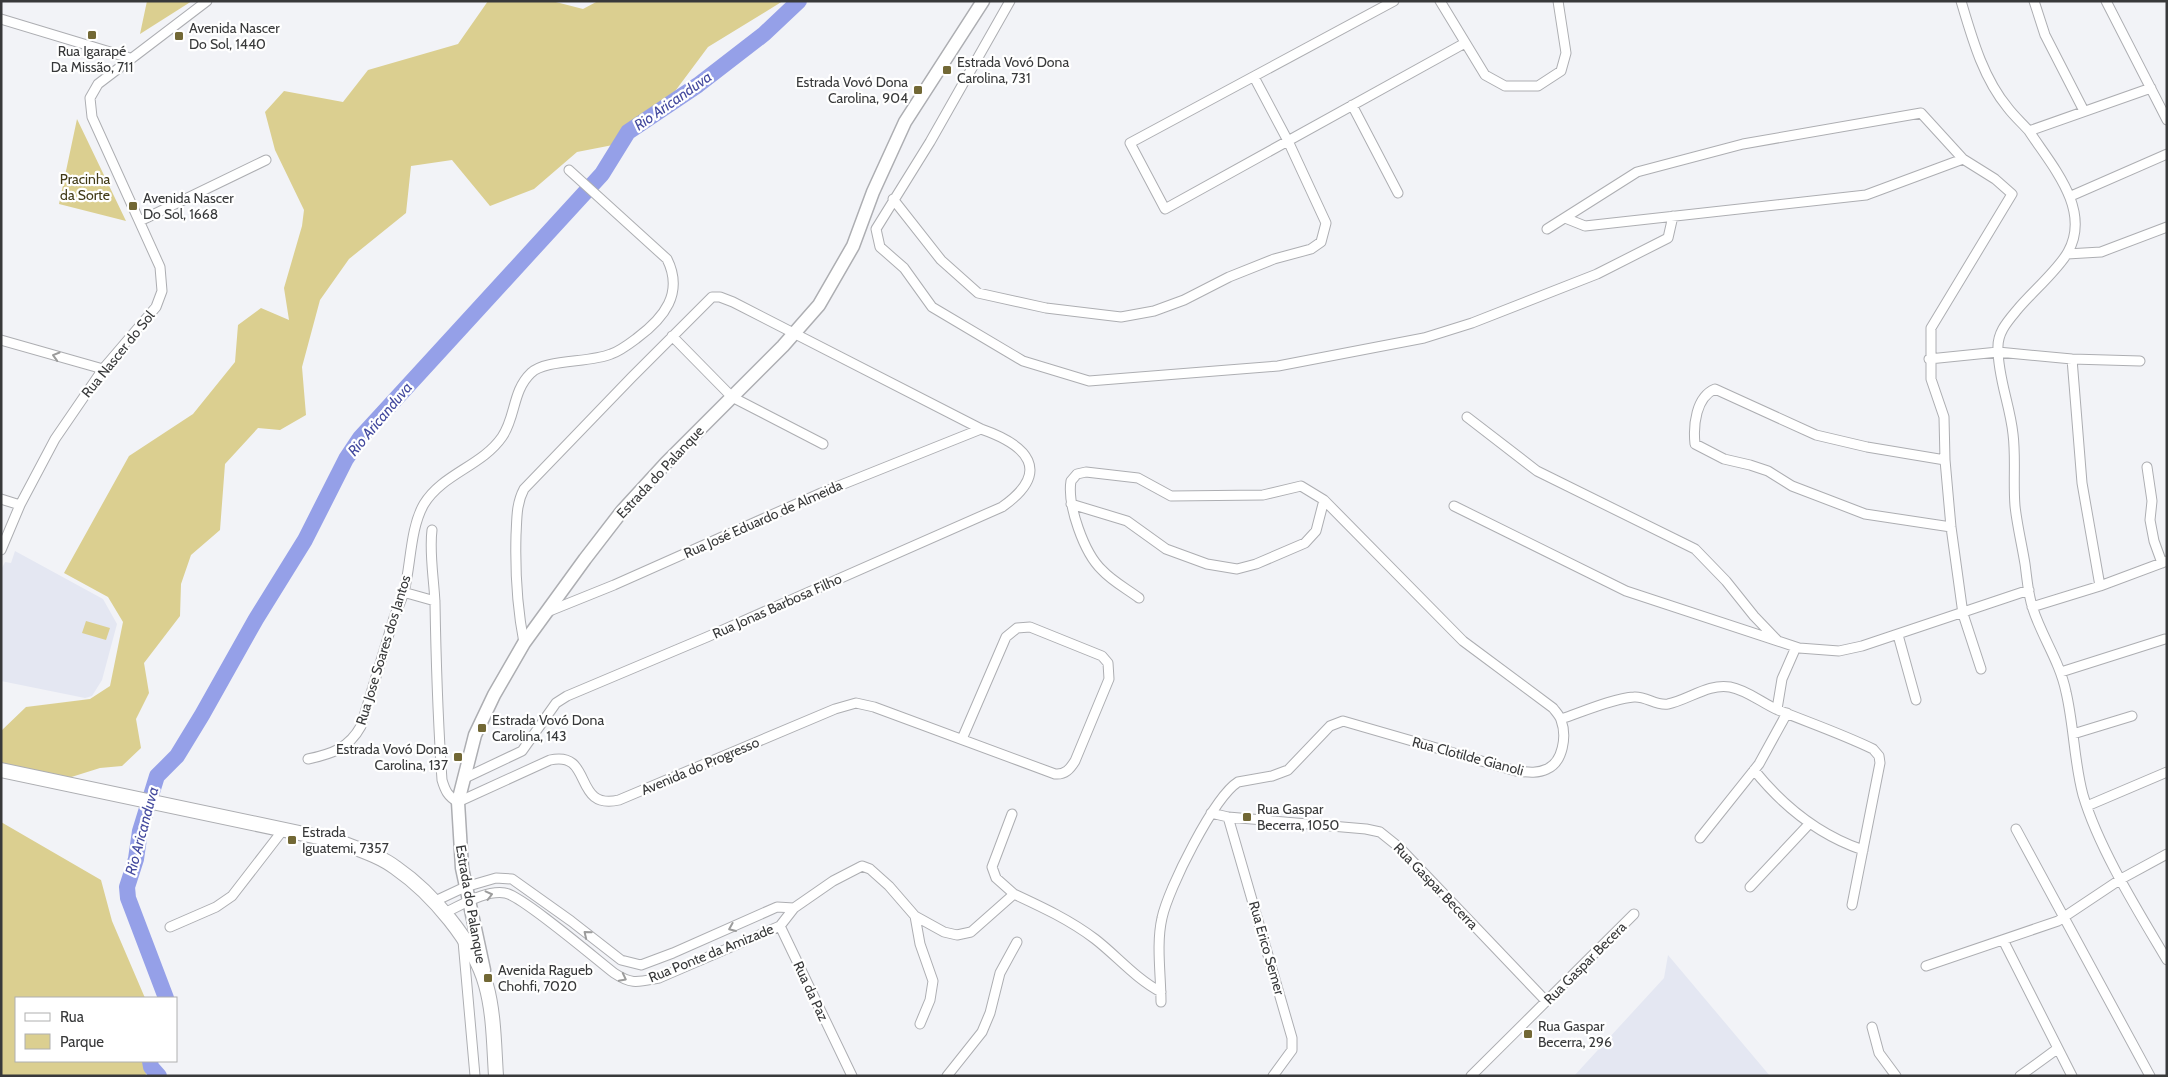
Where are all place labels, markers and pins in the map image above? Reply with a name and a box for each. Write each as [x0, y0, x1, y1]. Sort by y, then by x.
place label: Avenida Nascer Do Sol, 1440 [189, 19, 280, 53]
marker: Rua Igarapé Da Missão, 711 [86, 29, 98, 41]
marker: Avenida Nascer Do Sol, 1440 [173, 30, 185, 42]
place label: Rua Igarapé Da Missão, 711 [51, 42, 133, 76]
place label: Estrada Vovó Dona Carolina, 731 [957, 53, 1069, 87]
marker: Estrada Vovó Dona Carolina, 731 [941, 64, 953, 76]
place label: Estrada Vovó Dona Carolina, 904 [796, 73, 908, 107]
marker: Estrada Vovó Dona Carolina, 904 [912, 84, 924, 96]
place label: Avenida Nascer Do Sol, 1668 [143, 189, 234, 223]
marker: Avenida Nascer Do Sol, 1668 [127, 200, 139, 212]
place label: Estrada Vovó Dona Carolina, 143 [492, 711, 604, 745]
marker: Estrada Vovó Dona Carolina, 143 [476, 722, 488, 734]
place label: Estrada Vovó Dona Carolina, 137 [336, 740, 448, 774]
marker: Estrada Vovó Dona Carolina, 137 [452, 751, 464, 763]
place label: Rua Gaspar Becerra, 1050 [1257, 800, 1340, 834]
marker: Rua Gaspar Becerra, 1050 [1241, 811, 1253, 823]
place label: Estrada Iguatemi, 7357 [302, 823, 389, 857]
marker: Estrada Iguatemi, 7357 [286, 834, 298, 846]
place label: Avenida Ragueb Chohfi, 7020 [498, 961, 593, 995]
marker: Avenida Ragueb Chohfi, 7020 [482, 972, 494, 984]
place label: Rua Gaspar Becerra, 296 [1538, 1017, 1612, 1051]
marker: Rua Gaspar Becerra, 296 [1522, 1028, 1534, 1040]

